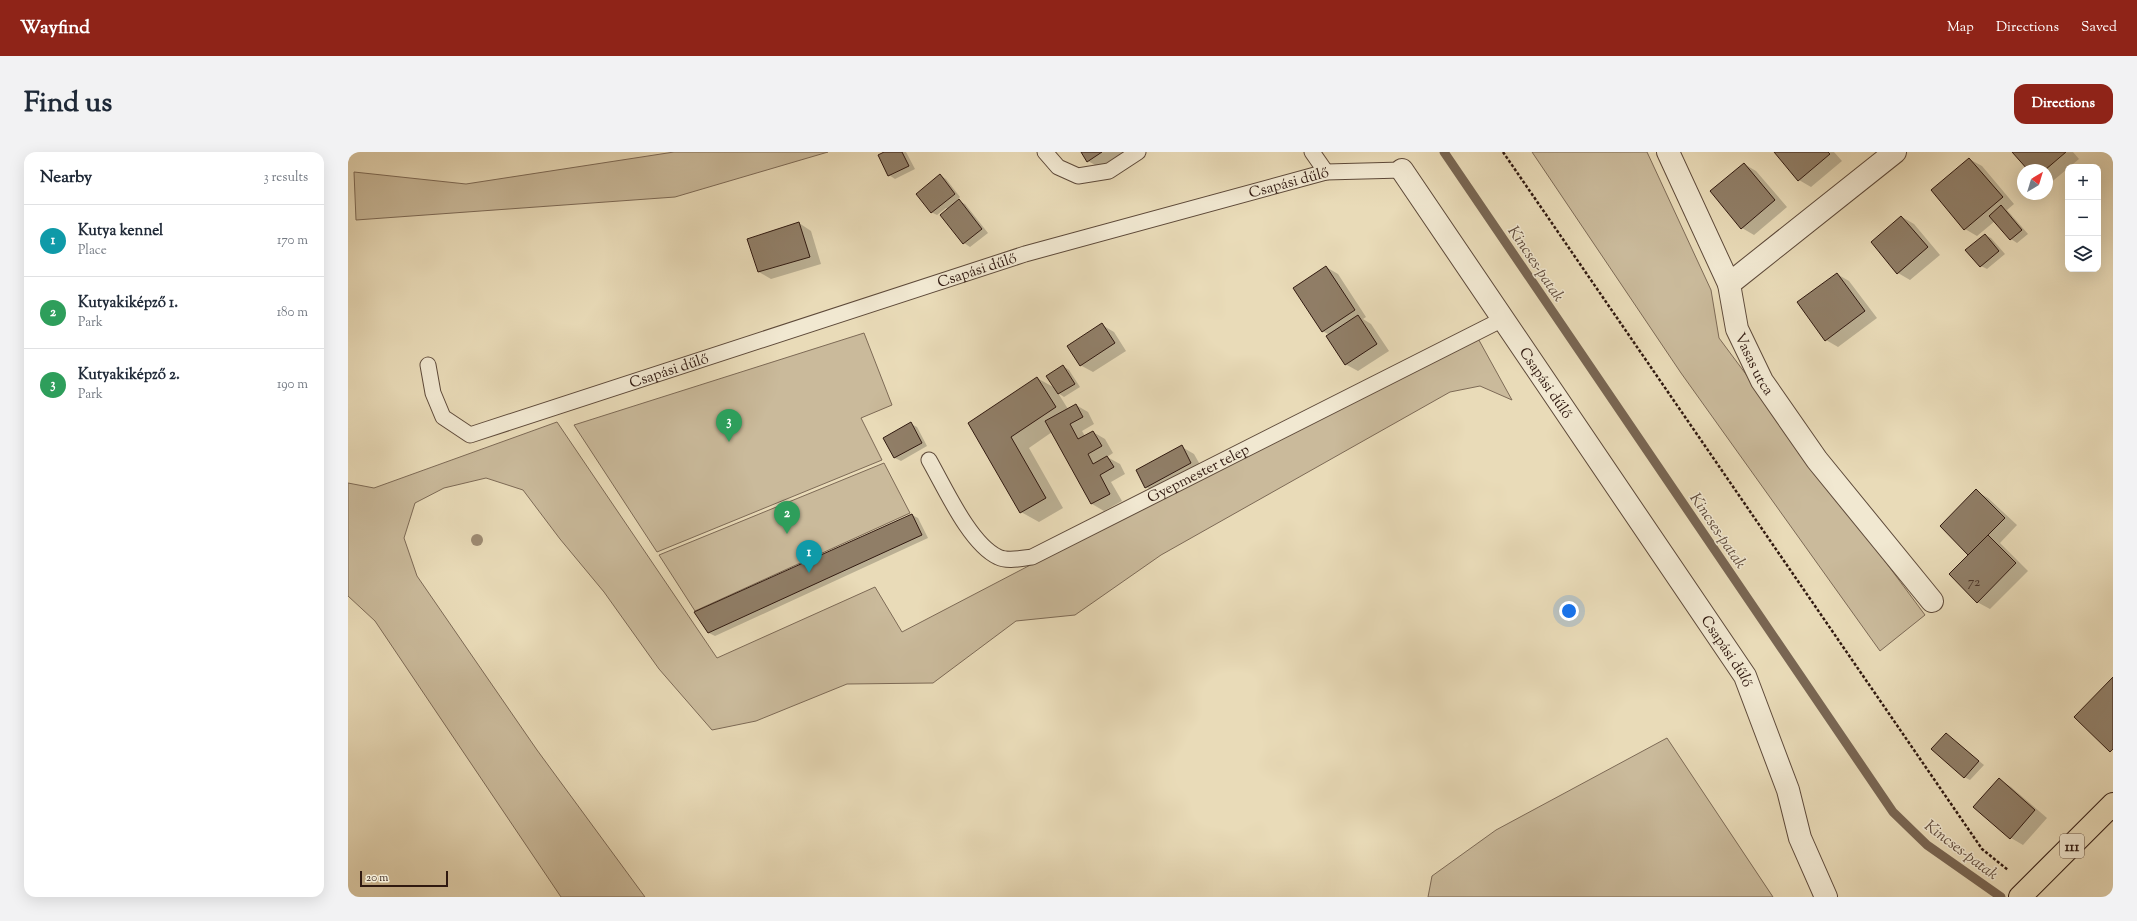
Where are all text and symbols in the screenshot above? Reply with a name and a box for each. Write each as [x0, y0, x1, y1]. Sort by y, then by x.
text: Wayfind [20, 15, 90, 42]
text: Map [1947, 18, 1974, 38]
text: Directions [1996, 18, 2059, 38]
text: Saved [2081, 18, 2117, 38]
text: Find us [24, 84, 112, 124]
button: Directions [2014, 84, 2113, 124]
street label: Csapási dűlő [1247, 163, 1332, 205]
north arrow [2017, 164, 2053, 200]
map controls [2065, 164, 2101, 272]
button: + [2065, 164, 2101, 200]
text: Nearby [40, 166, 92, 190]
text: 3 results [263, 169, 308, 187]
button: − [2065, 200, 2101, 236]
text: Kutya kennel [78, 221, 163, 242]
water label: Kincses-patak [1501, 222, 1569, 307]
text: 1 [51, 232, 55, 250]
text: 170 m [277, 232, 308, 250]
button: layers [2065, 236, 2101, 272]
text: Place [78, 242, 107, 260]
street label: Csapási dűlő [935, 248, 1020, 294]
text: Kutyakiképző 1. [78, 293, 178, 314]
text: 2 [50, 304, 56, 322]
text: 180 m [277, 304, 308, 322]
text: Park [78, 314, 103, 332]
street label: Vasas utca [1728, 330, 1778, 400]
street label: Csapási dűlő [1513, 344, 1577, 424]
street label: Csapási dűlő [627, 349, 712, 394]
text: Kutyakiképző 2. [78, 365, 180, 386]
text: 3 [50, 376, 56, 394]
text: 190 m [277, 376, 308, 394]
text: Park [78, 386, 103, 404]
pin: 3 [716, 409, 742, 442]
street label: Gyepmester telep [1144, 440, 1253, 509]
water label: Kincses-patak [1683, 489, 1751, 574]
pin: 2 [774, 501, 800, 534]
pin: 1 [796, 540, 822, 573]
house number: 72 [1968, 574, 1980, 592]
your location [1559, 601, 1579, 621]
street label: Csapási dűlő [1695, 612, 1757, 690]
water label: Kincses-patak [1919, 816, 2002, 886]
road number: 111 [2060, 834, 2084, 858]
scale bar [360, 869, 448, 888]
text: 20 m [366, 870, 388, 886]

